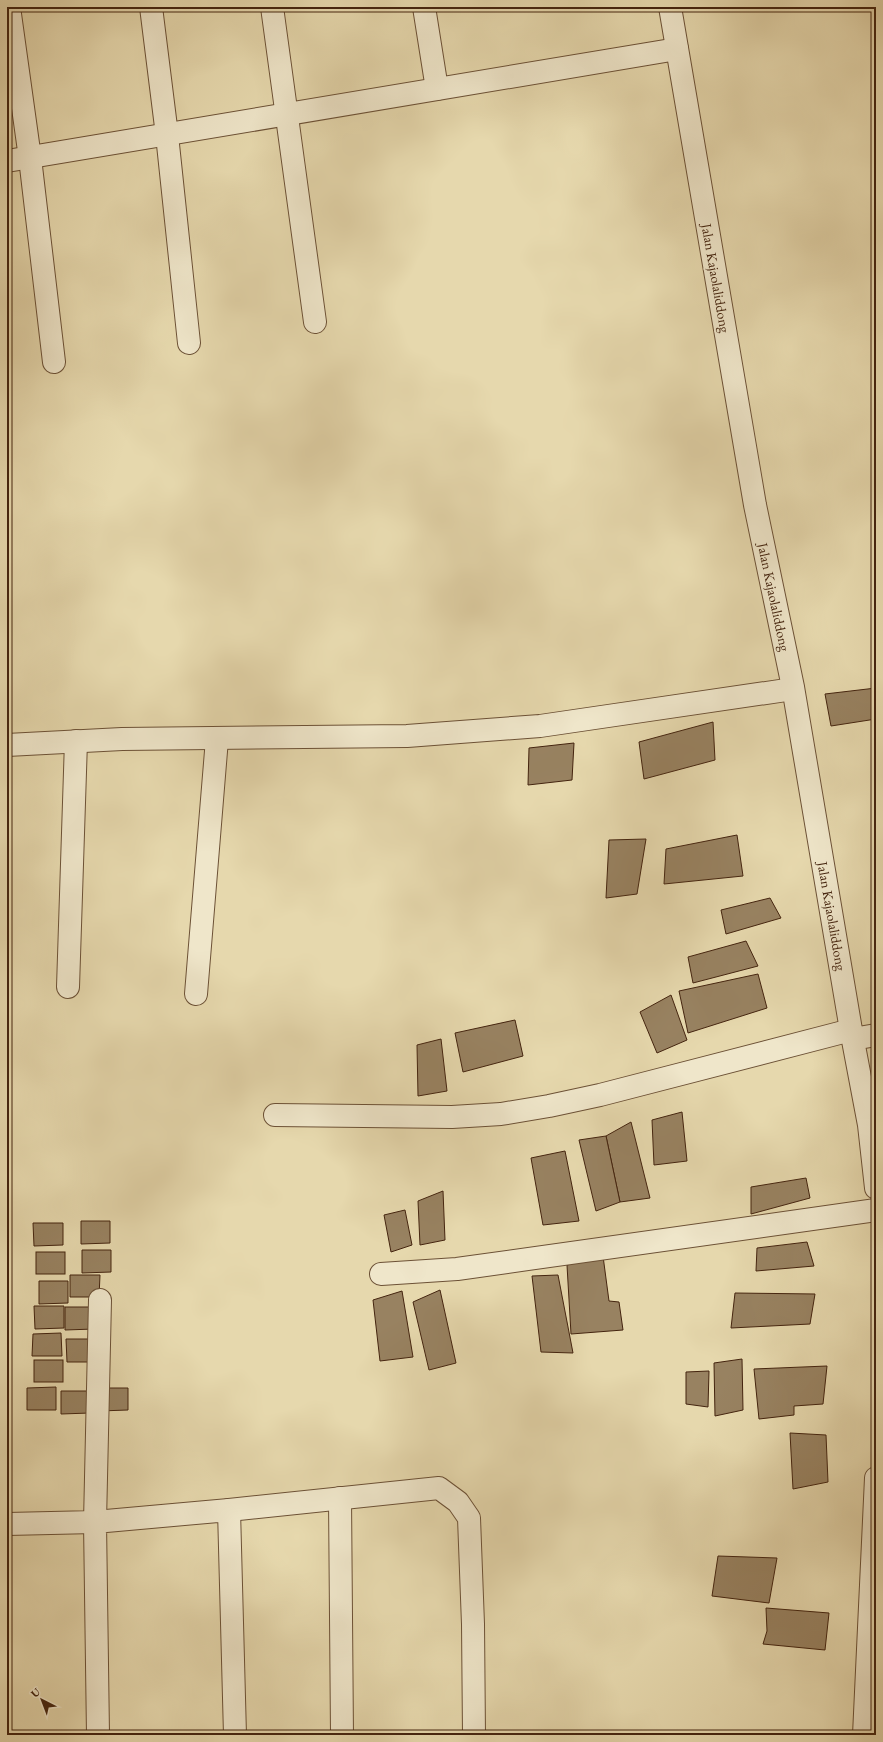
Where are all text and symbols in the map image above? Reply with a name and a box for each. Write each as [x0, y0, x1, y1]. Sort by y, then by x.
street label: Jalan Kajaolaliddong [697, 221, 735, 335]
street label: Jalan Kajaolaliddong [754, 540, 794, 654]
street label: Jalan Kajaolaliddong [813, 859, 851, 973]
north arrow [22, 1680, 62, 1720]
text: U [28, 1684, 44, 1701]

